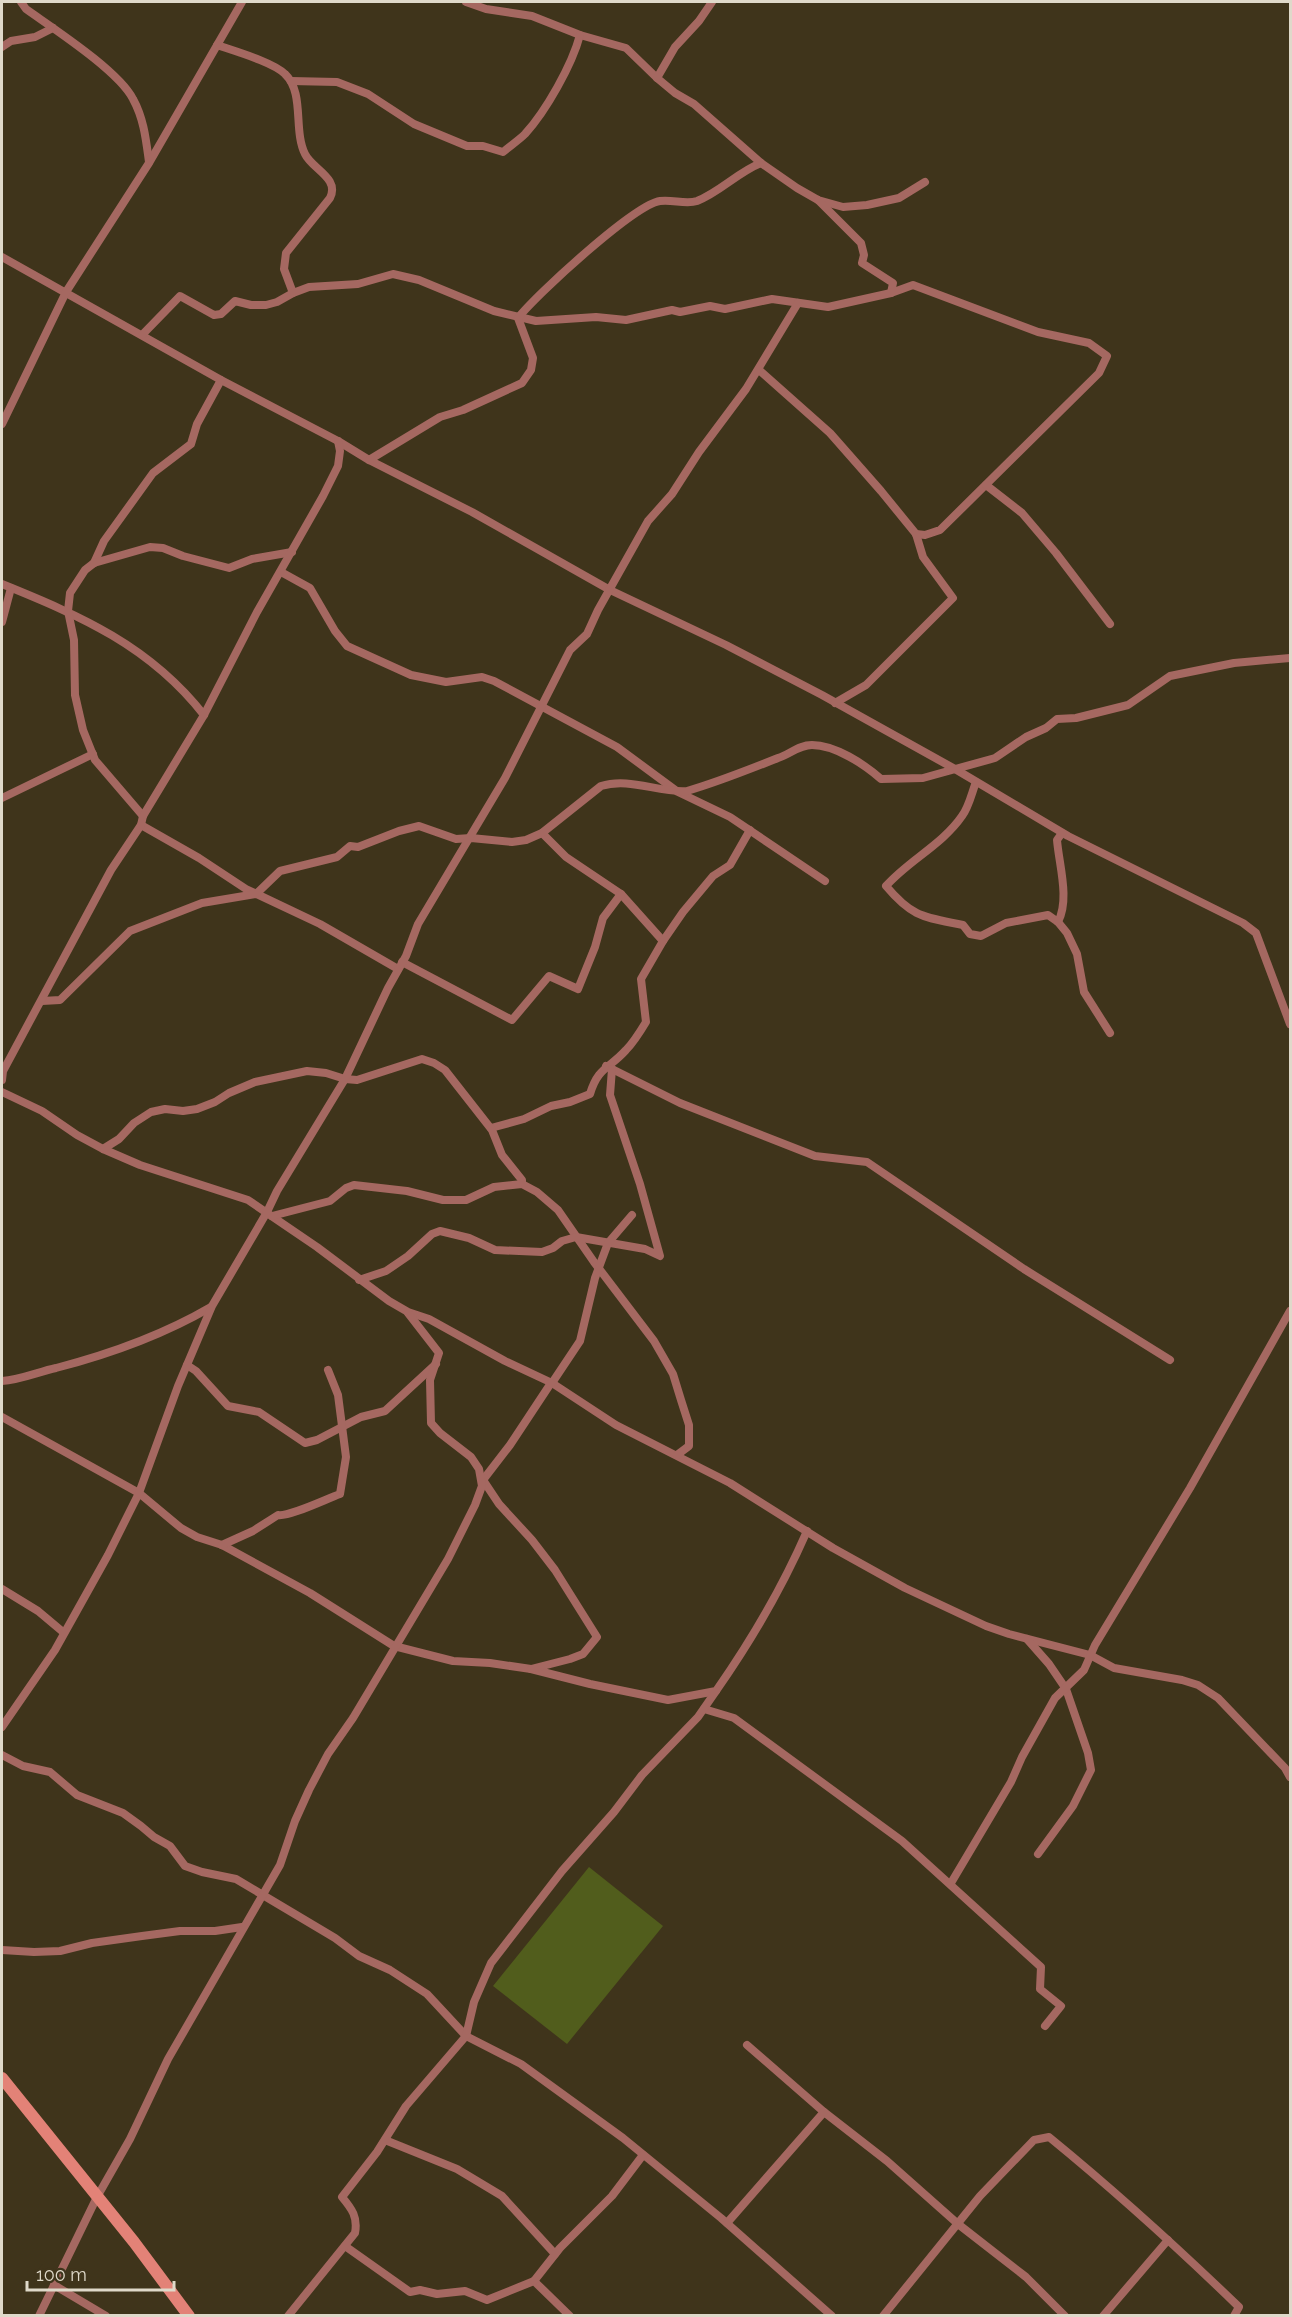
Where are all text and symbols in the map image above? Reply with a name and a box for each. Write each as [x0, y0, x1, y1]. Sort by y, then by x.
scale bar [27, 2254, 174, 2292]
text: 100 m [36, 2264, 87, 2285]

